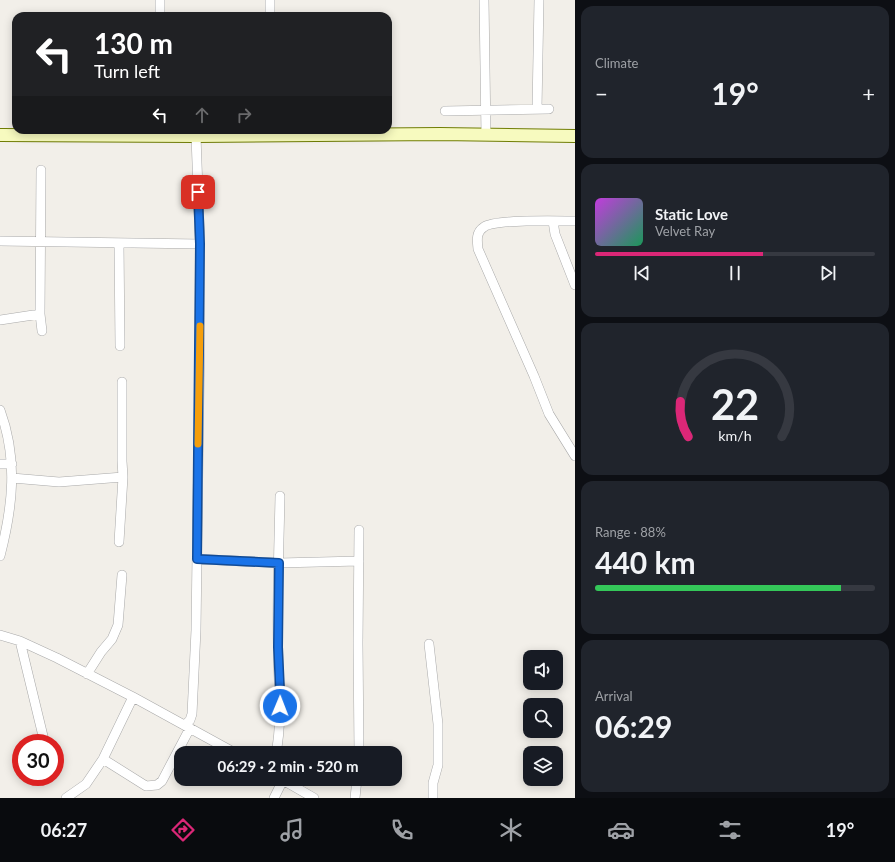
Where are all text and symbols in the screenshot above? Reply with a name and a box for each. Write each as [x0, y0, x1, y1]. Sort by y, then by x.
text: 130 m [94, 26, 173, 60]
icon: left [28, 28, 80, 80]
text: Climate [595, 55, 638, 71]
text: Turn left [94, 60, 160, 82]
text: 19° [711, 75, 759, 111]
text: − [595, 80, 608, 107]
text: + [862, 80, 875, 107]
icon: left [149, 104, 171, 126]
icon: ahead [191, 104, 213, 126]
icon: right [233, 104, 255, 126]
pin [181, 175, 215, 209]
icon: arrive [187, 181, 209, 203]
text: Static Love [655, 205, 728, 223]
text: Velvet Ray [655, 223, 715, 239]
icon: previous [631, 262, 653, 284]
icon: pause [724, 262, 746, 284]
icon: next [817, 262, 839, 284]
text: 22 [711, 379, 759, 429]
text: km/h [718, 427, 752, 444]
text: Range · 88% [595, 524, 666, 540]
text: 440 km [595, 544, 696, 580]
map controls [523, 650, 563, 786]
button: sound [523, 650, 563, 690]
position arrow [259, 685, 301, 727]
text: Arrival [595, 688, 632, 704]
button: search [523, 698, 563, 738]
text: 06:29 [595, 708, 672, 744]
speed limit sign: 30 [12, 734, 64, 786]
button: layers [523, 746, 563, 786]
text: 06:29 · 2 min · 520 m [218, 757, 358, 775]
icon: directions [169, 816, 197, 844]
icon: music [278, 816, 306, 844]
icon: phone [388, 816, 416, 844]
icon: climate [497, 816, 525, 844]
icon: car [607, 816, 635, 844]
icon: filters [716, 816, 744, 844]
text: 06:27 [41, 819, 87, 841]
text: 19° [826, 819, 854, 841]

